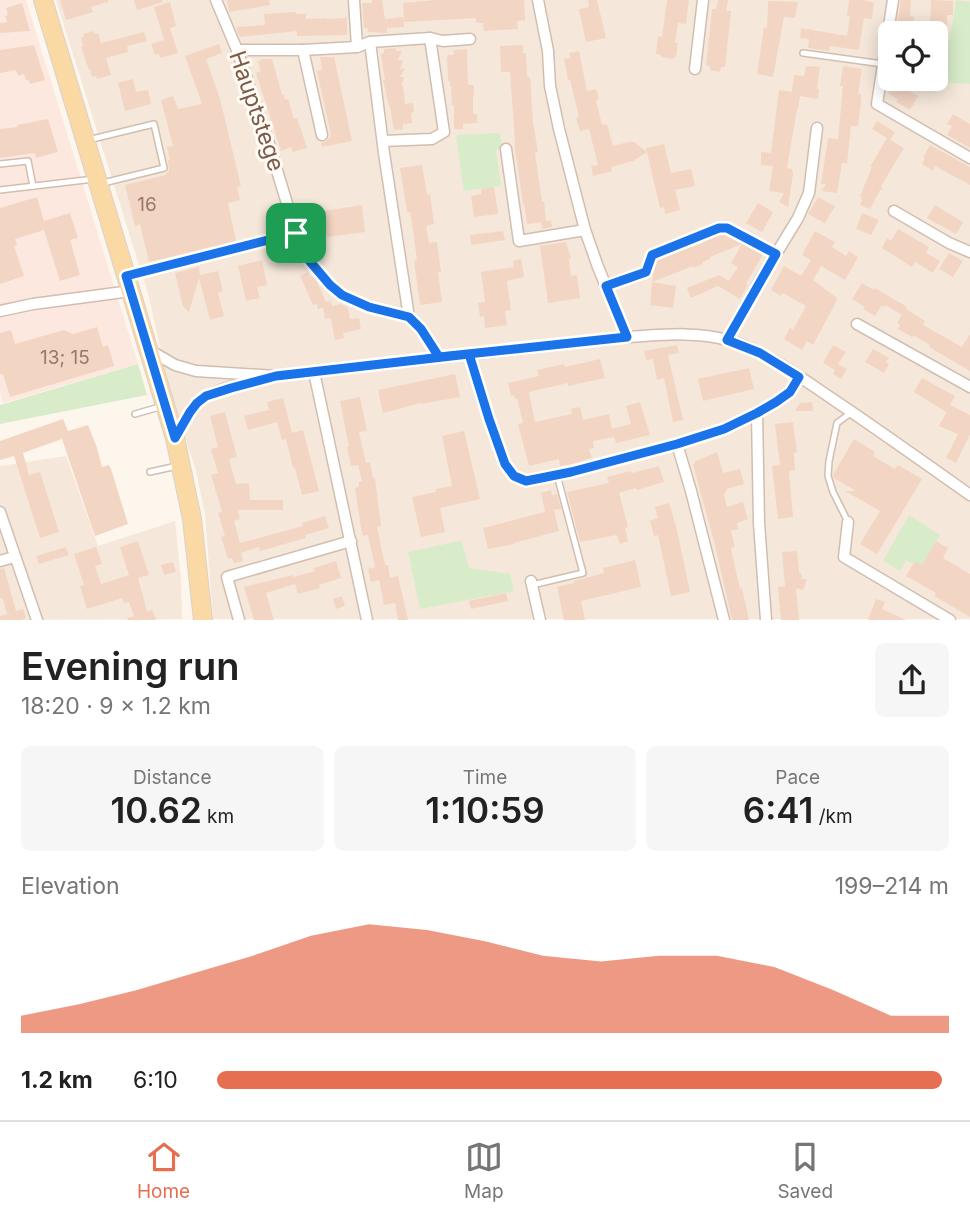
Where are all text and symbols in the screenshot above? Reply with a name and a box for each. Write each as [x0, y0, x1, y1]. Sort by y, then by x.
map controls [878, 21, 948, 91]
button: locate [878, 21, 948, 91]
street label: Hauptstege [223, 47, 291, 175]
house number: 16 [137, 193, 157, 216]
pin [266, 203, 326, 263]
icon: arrive [277, 214, 315, 252]
house number: 13; 15 [40, 346, 90, 369]
text: Evening run [21, 643, 239, 689]
button: share [875, 643, 949, 717]
text: 18:20 · 9 × 1.2 km [21, 692, 211, 720]
text: Distance [133, 766, 212, 789]
text: Time [463, 766, 507, 789]
text: Pace [775, 766, 820, 789]
text: 10.62 [110, 789, 202, 831]
text: 1:10:59 [425, 789, 545, 831]
text: 6:41 [743, 789, 813, 831]
text: km [202, 805, 234, 828]
text: /km [813, 805, 853, 828]
text: Elevation [21, 872, 120, 900]
text: 199–214 m [835, 872, 949, 900]
text: 1.2 km [21, 1066, 93, 1094]
text: 6:10 [133, 1066, 178, 1094]
tab: Home [137, 1138, 190, 1203]
tab: Map [464, 1138, 504, 1203]
tab: Saved [777, 1138, 833, 1203]

